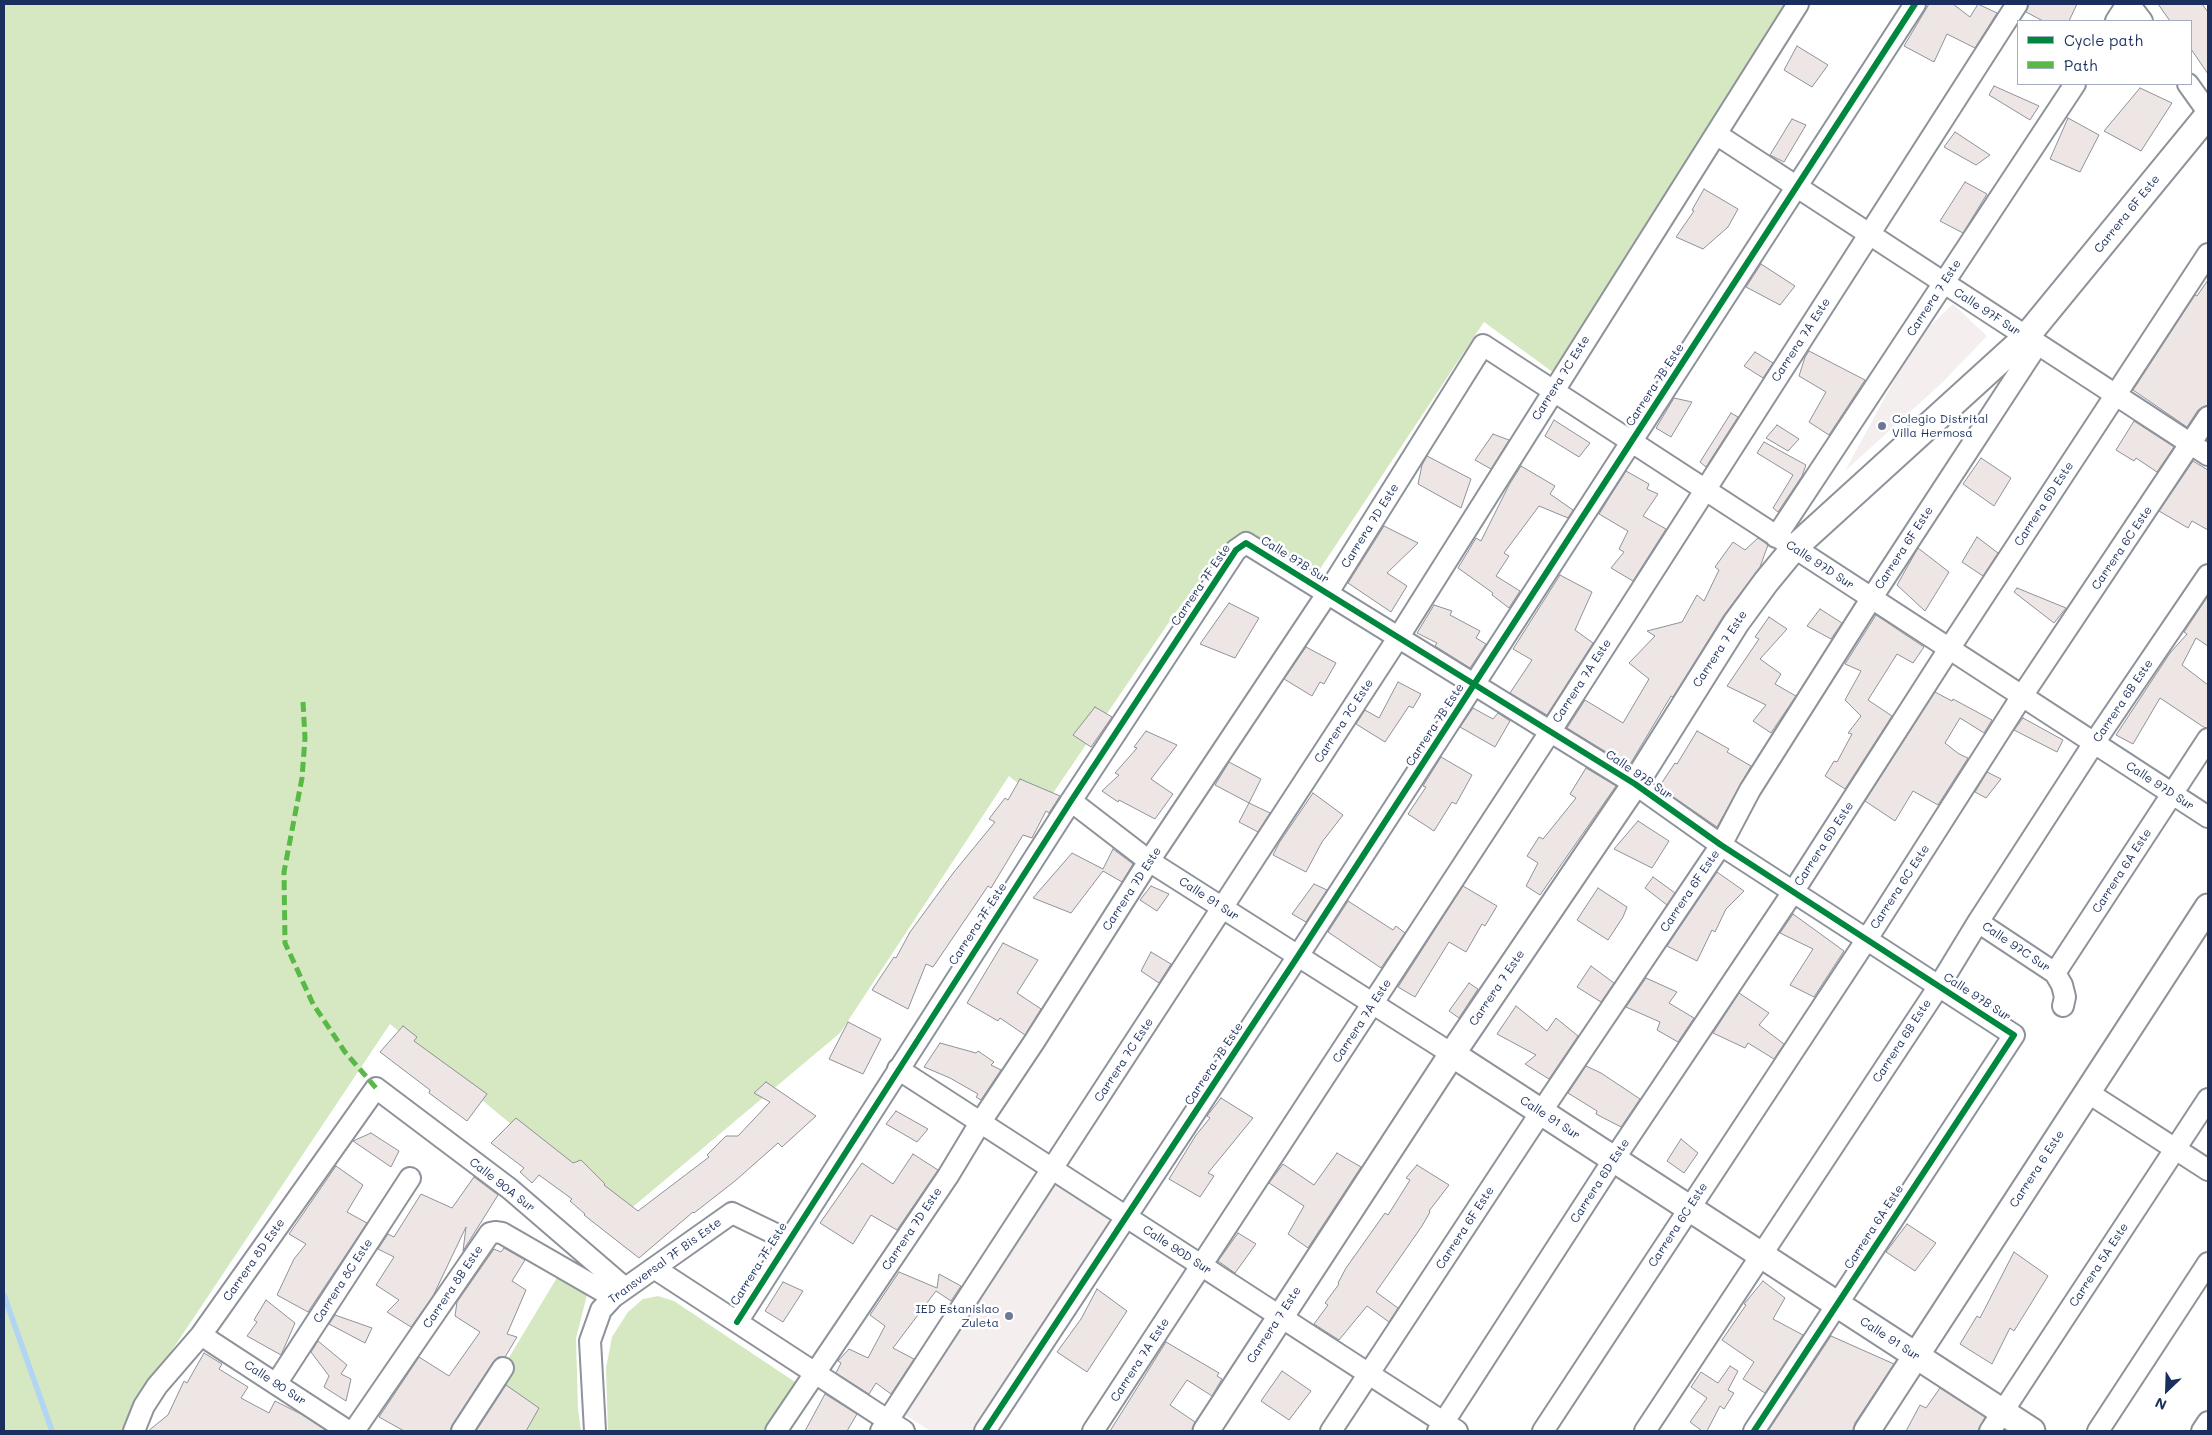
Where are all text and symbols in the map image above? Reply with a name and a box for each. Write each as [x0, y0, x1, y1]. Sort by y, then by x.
legend [2017, 20, 2192, 85]
text: Cycle path [2064, 30, 2143, 50]
text: Path [2064, 55, 2098, 75]
street label: Carrera 6F Este [2091, 172, 2163, 256]
street label: Carrera 7 Este [1904, 257, 1964, 339]
street label: Calle 97F Sur [1951, 285, 2023, 339]
street label: Carrera 7A Este [1769, 295, 1833, 385]
street label: Carrera 7C Este [1529, 333, 1593, 423]
street label: Carrera 7B Este [1623, 341, 1687, 429]
place label: Colegio Distrital Villa Hermosa [1892, 412, 1988, 440]
marker: Colegio Distrital Villa Hermosa [1876, 420, 1888, 432]
street label: Carrera 6D Este [2011, 459, 2077, 549]
street label: Carrera 7D Este [1338, 481, 1402, 571]
street label: Carrera 6C Este [2089, 503, 2155, 593]
street label: Carrera 6F Este [1872, 504, 1936, 592]
street label: Calle 97B Sur [1258, 533, 1332, 587]
street label: Calle 97D Sur [1783, 538, 1857, 592]
street label: Carrera 7F Este [1168, 541, 1234, 629]
street label: Carrera 7 Este [1690, 608, 1750, 690]
street label: Carrera 7A Este [1550, 636, 1614, 726]
street label: Carrera 6B Este [2090, 657, 2156, 745]
street label: Carrera 7C Este [1311, 676, 1377, 766]
street label: Carrera 7B Este [1403, 681, 1467, 769]
street label: Calle 97B Sur [1603, 747, 1675, 803]
street label: Calle 97D Sur [2123, 759, 2197, 813]
street label: Carrera 6D Este [1791, 799, 1857, 889]
street label: Carrera 6A Este [2089, 826, 2155, 916]
street label: Carrera 6C Este [1867, 842, 1933, 932]
street label: Carrera 7D Este [1100, 844, 1164, 934]
street label: Carrera 6F Este [1657, 847, 1723, 935]
street label: Calle 91 Sur [1176, 874, 1242, 924]
street label: Carrera 7F Este [946, 880, 1010, 968]
street label: Calle 97C Sur [1979, 919, 2053, 975]
street label: Carrera 7 Este [1466, 947, 1528, 1029]
street label: Calle 97B Sur [1940, 970, 2014, 1024]
street label: Carrera 7A Este [1330, 976, 1394, 1066]
street label: Carrera 6B Este [1870, 996, 1934, 1086]
street label: Carrera 7C Este [1091, 1015, 1157, 1105]
street label: Carrera 7B Este [1182, 1020, 1246, 1108]
street label: Calle 91 Sur [1517, 1093, 1583, 1143]
street label: Carrera 6 Este [2007, 1128, 2067, 1210]
street label: Carrera 6D Este [1567, 1136, 1633, 1226]
street label: Calle 90A Sur [466, 1155, 538, 1215]
street label: Carrera 6C Este [1645, 1180, 1711, 1270]
street label: Carrera 6A Este [1841, 1182, 1907, 1272]
street label: Carrera 6F Este [1433, 1184, 1497, 1272]
street label: Carrera 7D Este [879, 1185, 945, 1273]
street label: Transversal 7F Bis Este [606, 1215, 724, 1307]
street label: Carrera 8D Este [220, 1216, 288, 1304]
street label: Carrera 7F Este [728, 1220, 790, 1308]
street label: Carrera 5A Este [2066, 1220, 2132, 1310]
street label: Calle 90D Sur [1140, 1222, 1214, 1278]
street label: Carrera 8C Este [310, 1236, 376, 1326]
street label: Carrera 8B Este [420, 1243, 486, 1331]
street label: Carrera 7 Este [1244, 1284, 1304, 1366]
place label: IED Estanislao Zuleta [916, 1302, 999, 1330]
marker: IED Estanislao Zuleta [1003, 1310, 1015, 1322]
street label: Calle 91 Sur [1857, 1314, 1923, 1364]
street label: Carrera 7A Este [1108, 1315, 1172, 1405]
street label: Calle 90 Sur [241, 1358, 309, 1408]
north arrow [2142, 1365, 2192, 1415]
text: N [2152, 1393, 2169, 1415]

